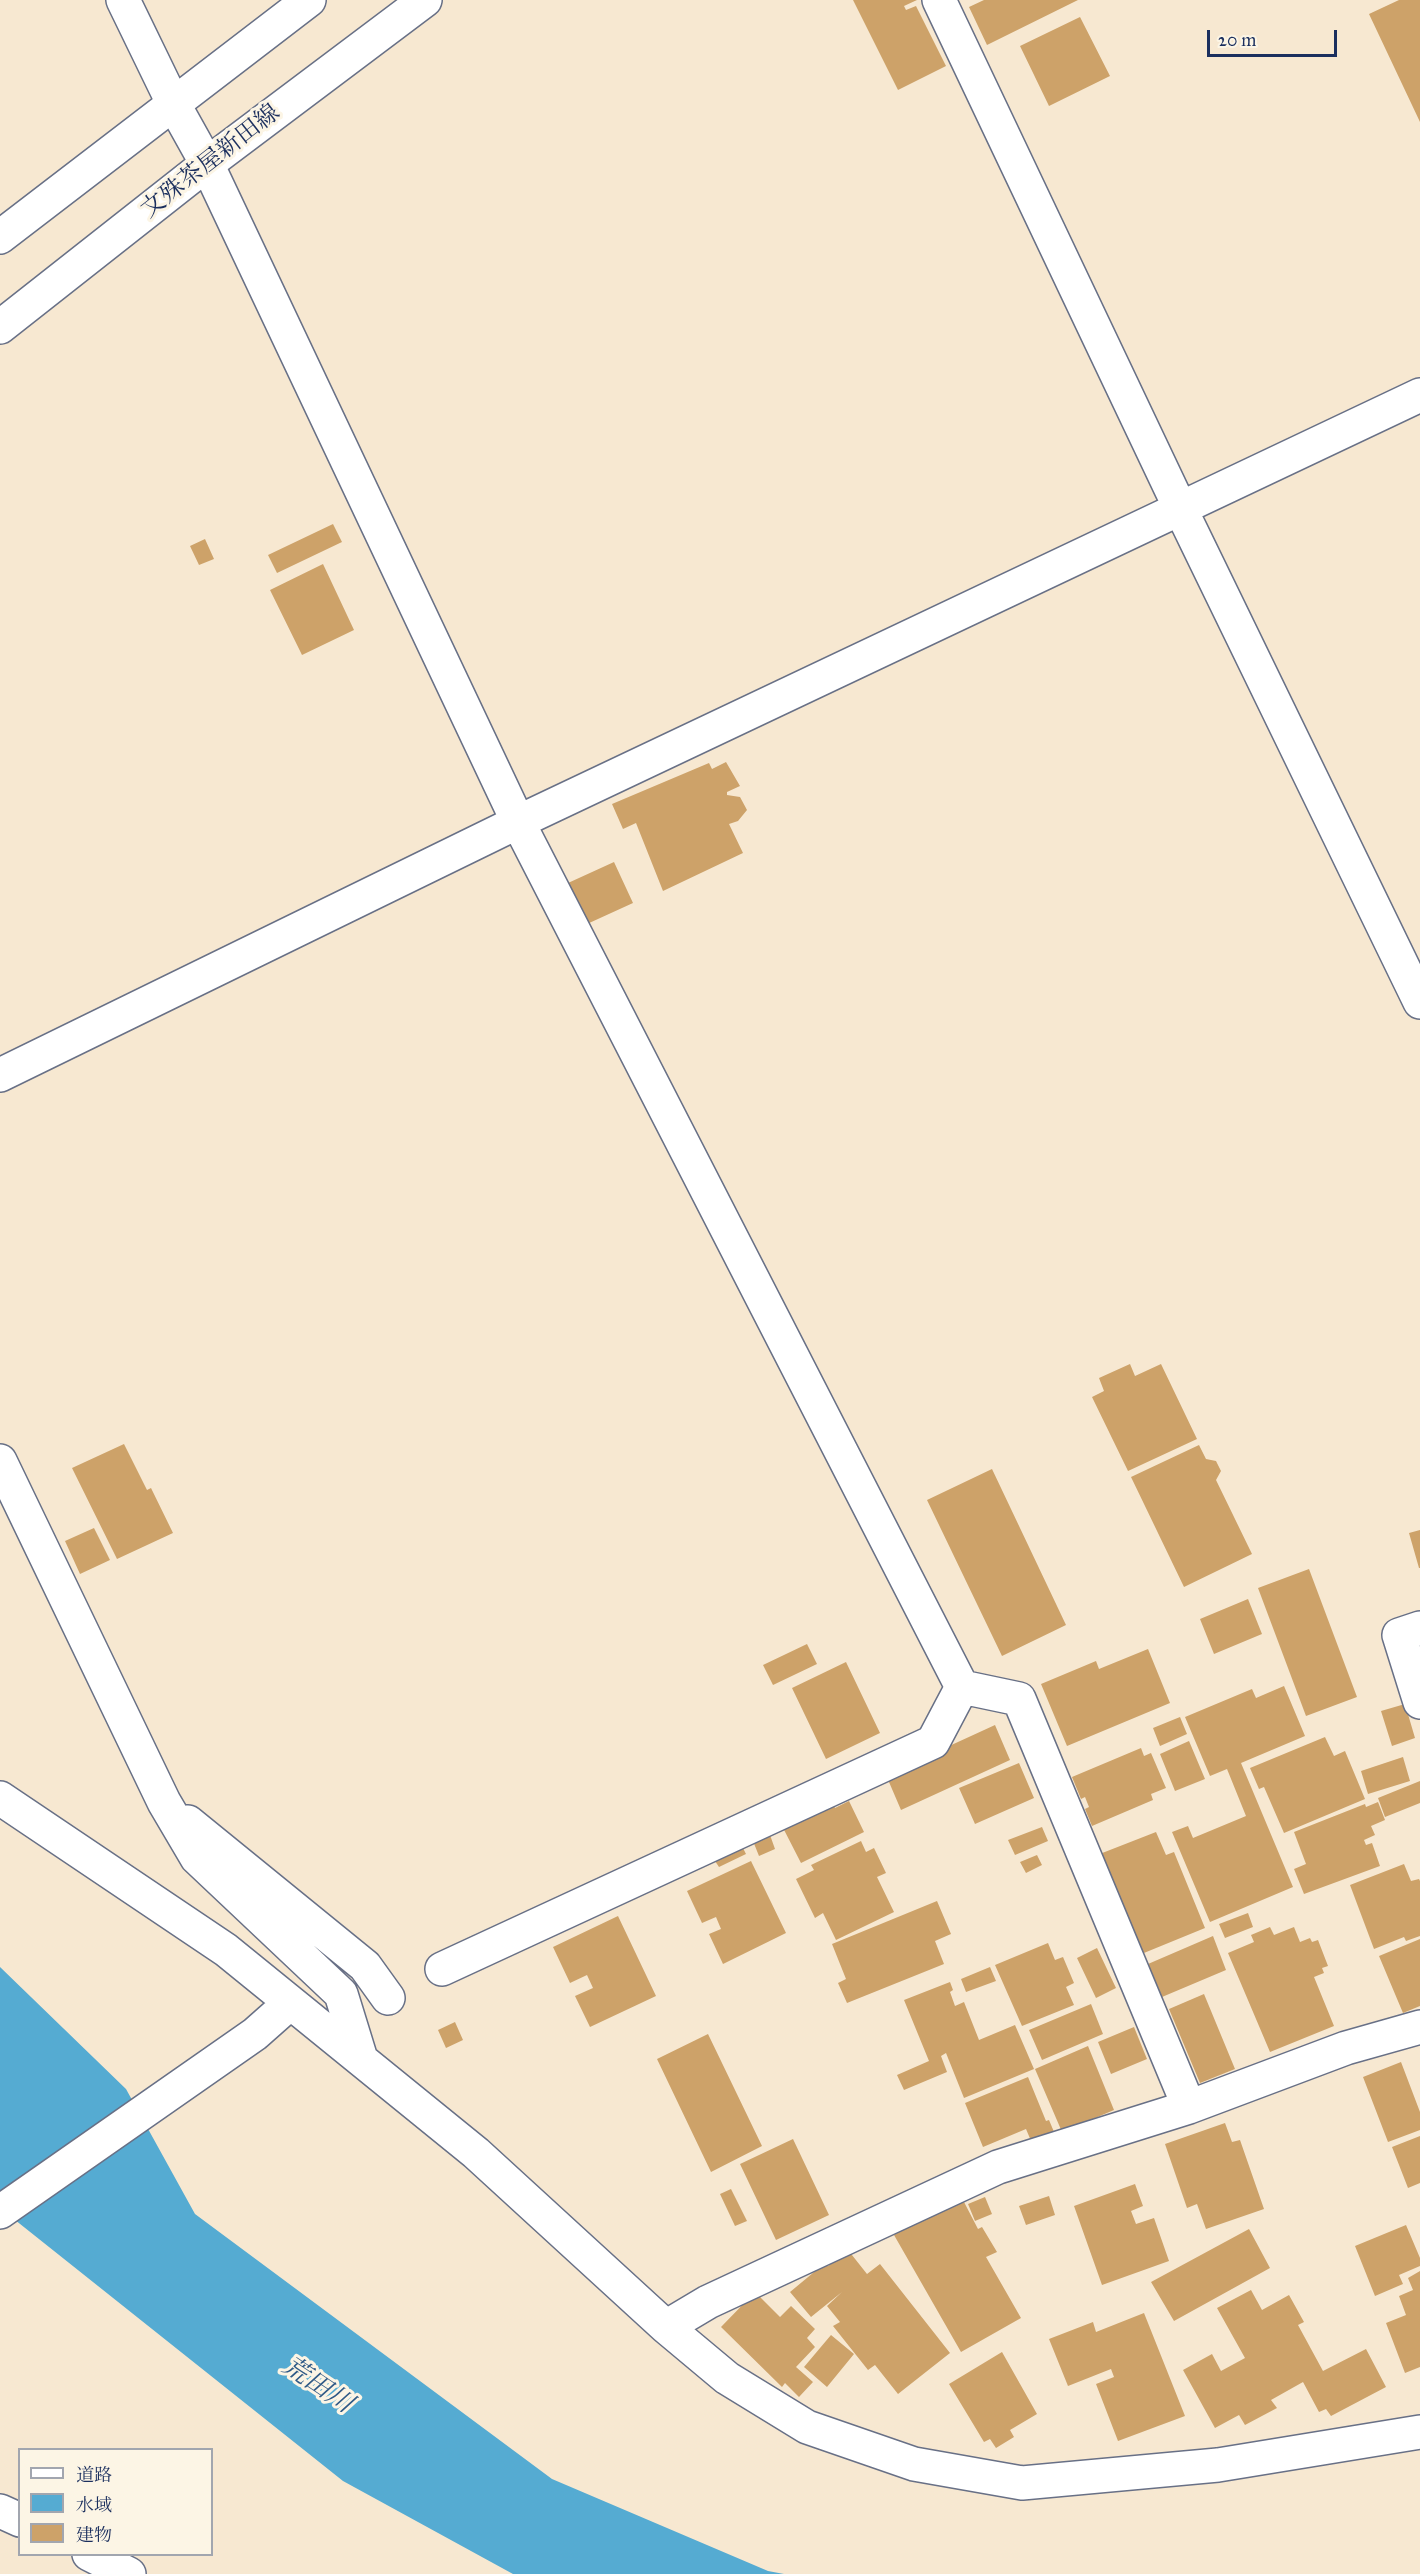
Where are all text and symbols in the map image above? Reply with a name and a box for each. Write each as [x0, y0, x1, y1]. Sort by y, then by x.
scale bar [1210, 18, 1340, 56]
text: 20 m [1218, 29, 1256, 51]
street label: 文殊茶屋新田線 [136, 99, 286, 225]
water label: 荒田川 [276, 2351, 358, 2421]
legend [18, 2448, 213, 2556]
text: 道路 [76, 2464, 112, 2486]
text: 水域 [76, 2494, 112, 2516]
text: 建物 [76, 2524, 112, 2546]

